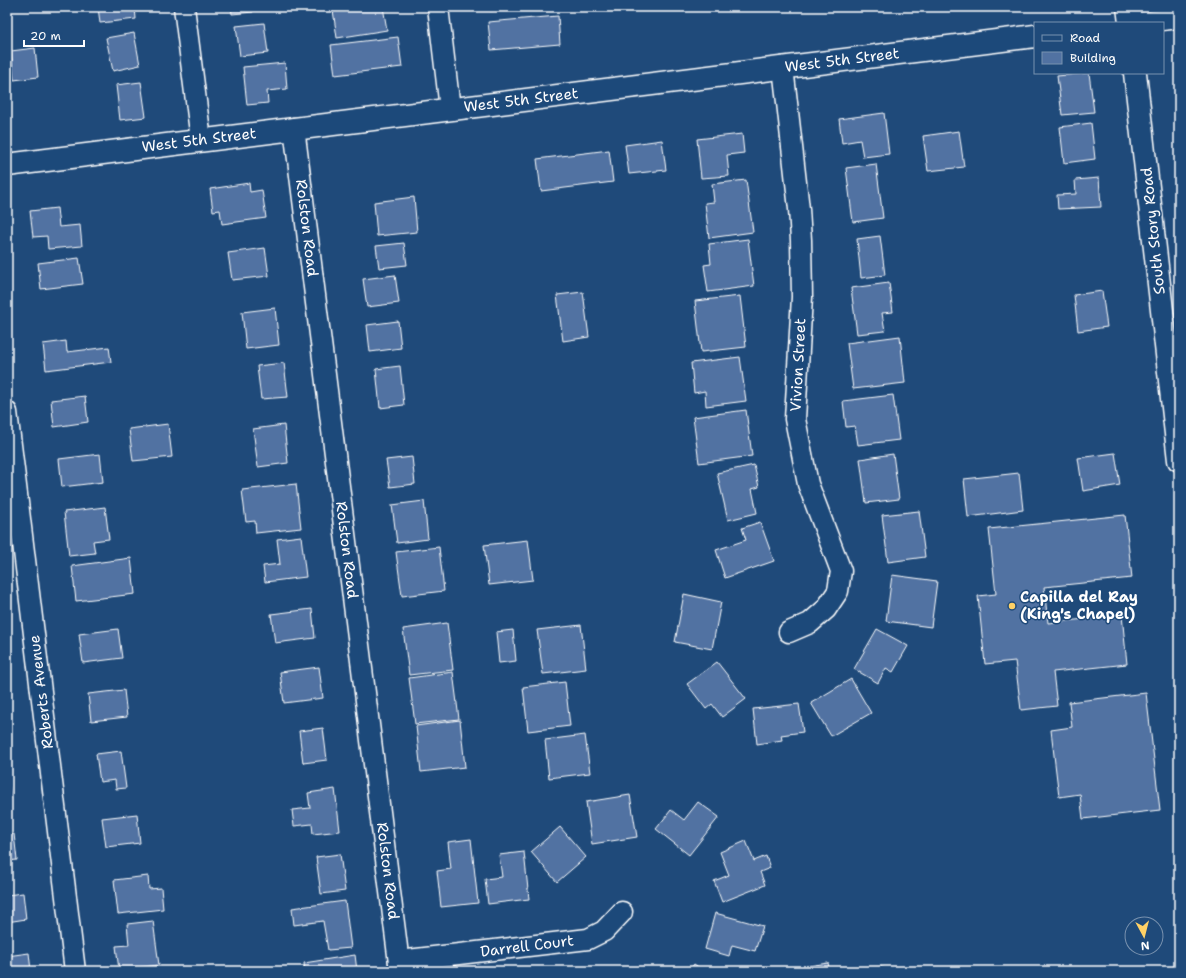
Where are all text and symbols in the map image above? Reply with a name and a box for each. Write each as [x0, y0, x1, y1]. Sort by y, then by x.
scale bar [24, 22, 84, 48]
legend [1034, 22, 1164, 74]
text: 20 m [30, 28, 61, 44]
text: Road [1070, 30, 1101, 46]
street label: West 5th Street [784, 43, 900, 77]
text: Building [1070, 50, 1116, 66]
street label: West 5th Street [463, 83, 579, 117]
street label: West 5th Street [141, 123, 257, 157]
street label: South Story Road [1136, 166, 1170, 296]
street label: Rolston Road [291, 178, 323, 278]
street label: Vivion Street [786, 318, 810, 412]
street label: Rolston Road [331, 500, 363, 600]
place label: Capilla del Ray (King's Chapel) [1020, 587, 1138, 624]
marker: Capilla del Ray (King's Chapel) [1007, 601, 1017, 611]
street label: Roberts Avenue [24, 634, 58, 750]
street label: Rolston Road [372, 821, 404, 921]
north arrow [1124, 916, 1164, 956]
street label: Darrell Court [479, 930, 575, 962]
text: N [1140, 937, 1150, 953]

